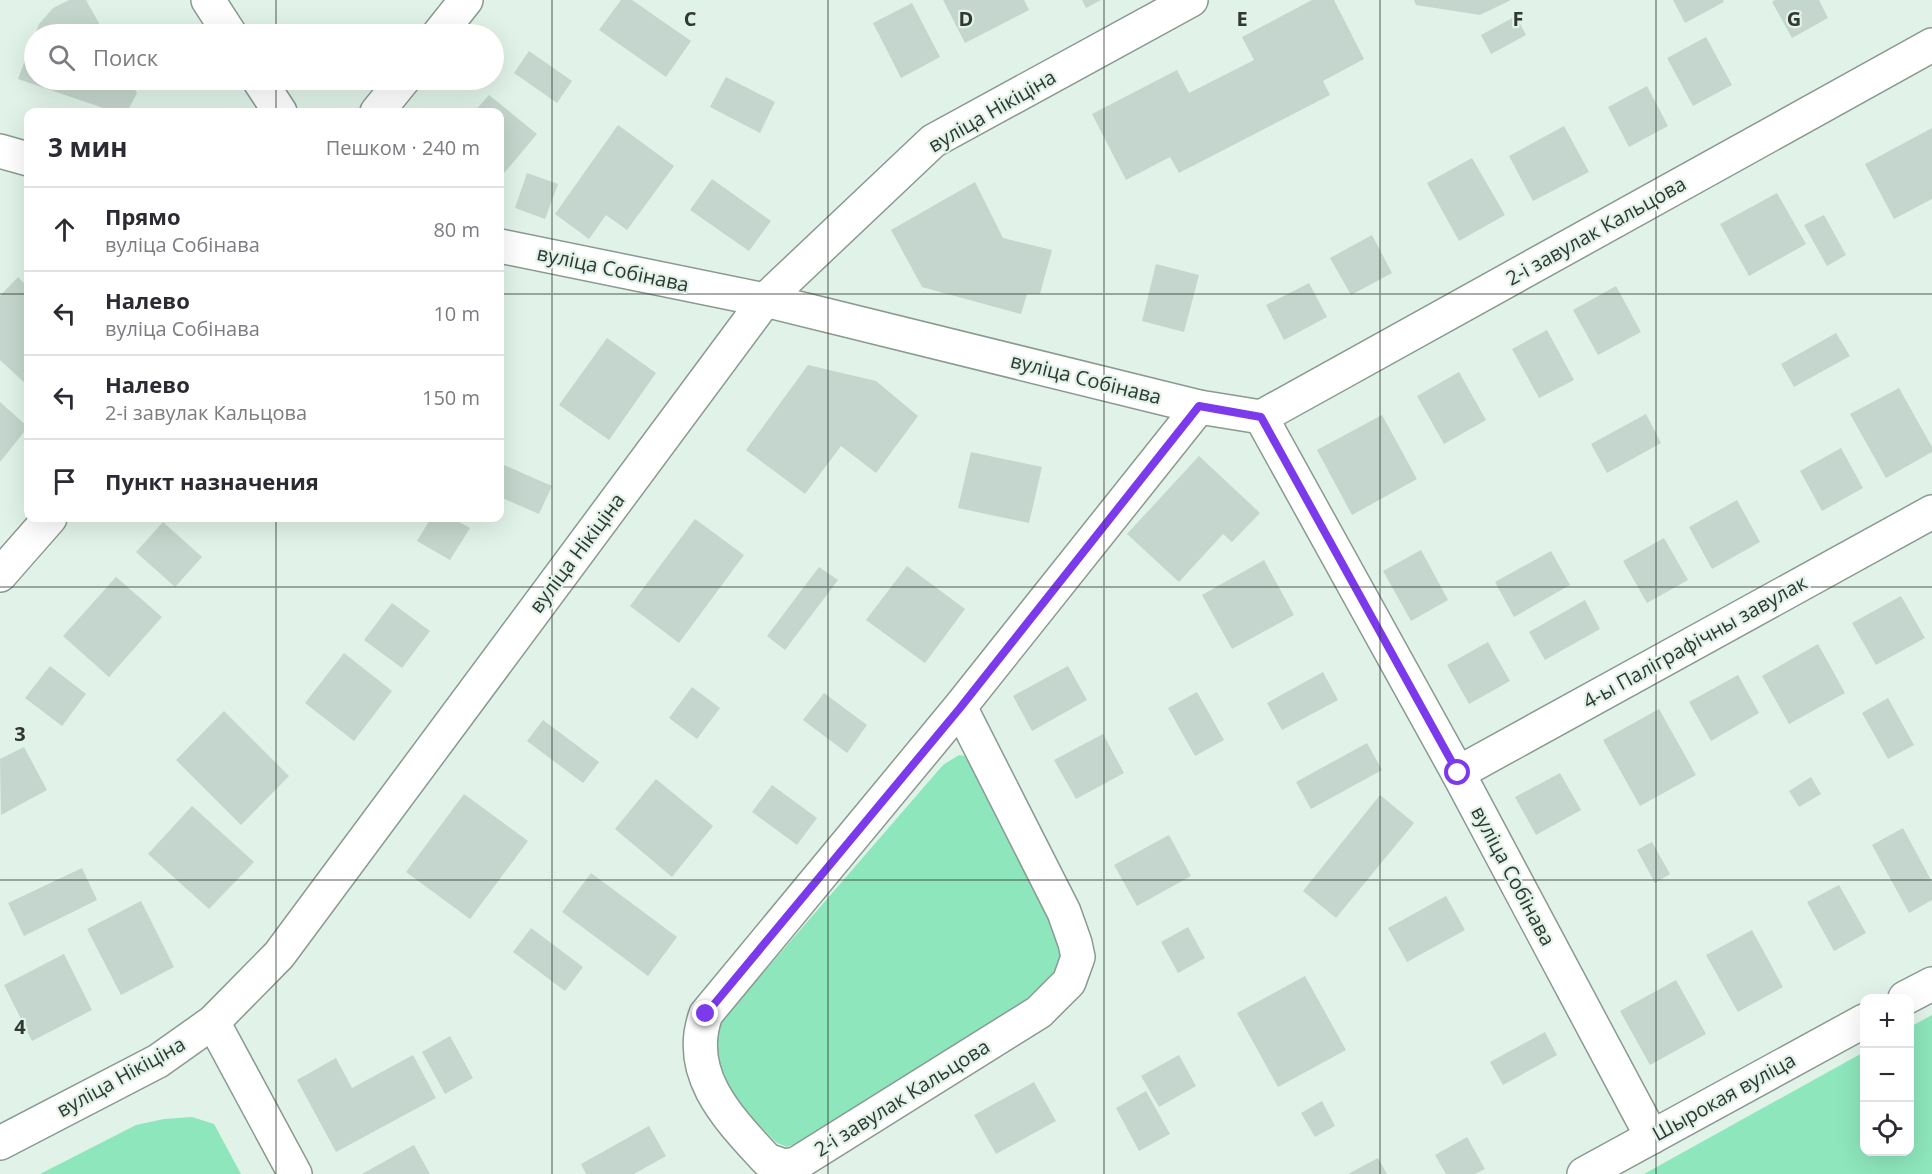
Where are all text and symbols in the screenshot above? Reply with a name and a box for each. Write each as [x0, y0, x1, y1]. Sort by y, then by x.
text: C [684, 5, 697, 32]
text: D [959, 5, 973, 32]
text: E [1236, 5, 1248, 32]
text: F [1513, 5, 1523, 32]
text: G [1787, 5, 1801, 32]
search box [24, 24, 504, 90]
icon: search [45, 41, 78, 74]
text: Поиск [93, 42, 158, 72]
street label: вуліца Нікіціна [923, 63, 1061, 158]
text: 3 мин [48, 129, 128, 165]
text: Пешком · 240 m [326, 134, 480, 161]
street label: 2-і завулак Кальцова [1501, 170, 1691, 291]
text: Прямо [105, 201, 181, 231]
icon: ahead [48, 213, 81, 246]
text: 80 m [433, 216, 480, 243]
text: вуліца Собінава [105, 231, 260, 258]
street label: вуліца Собінава [535, 239, 692, 298]
text: Налево [105, 285, 190, 315]
icon: left [48, 297, 81, 330]
text: 10 m [433, 300, 480, 327]
text: вуліца Собінава [105, 315, 260, 342]
street label: вуліца Собінава [1008, 347, 1164, 410]
text: Налево [105, 369, 190, 399]
icon: left [48, 381, 81, 414]
text: 150 m [422, 384, 480, 411]
text: 2-і завулак Кальцова [105, 399, 307, 426]
icon: arrive [48, 465, 81, 498]
text: Пункт назначения [105, 466, 319, 496]
street label: вуліца Нікіціна [523, 487, 631, 618]
street label: 4-ы Паліграфічны завулак [1578, 568, 1812, 715]
text: 3 [14, 720, 26, 747]
route start [1444, 759, 1470, 785]
street label: вуліца Собінава [1465, 801, 1562, 950]
map controls [1860, 994, 1914, 1156]
button: + [1860, 994, 1914, 1048]
route end [692, 1000, 718, 1026]
text: 4 [14, 1013, 26, 1040]
street label: вуліца Нікіціна [52, 1030, 190, 1123]
street label: 2-і завулак Кальцова [809, 1033, 995, 1163]
street label: Шырокая вуліца [1647, 1046, 1800, 1147]
button: − [1860, 1048, 1914, 1102]
button: locate [1860, 1102, 1914, 1156]

